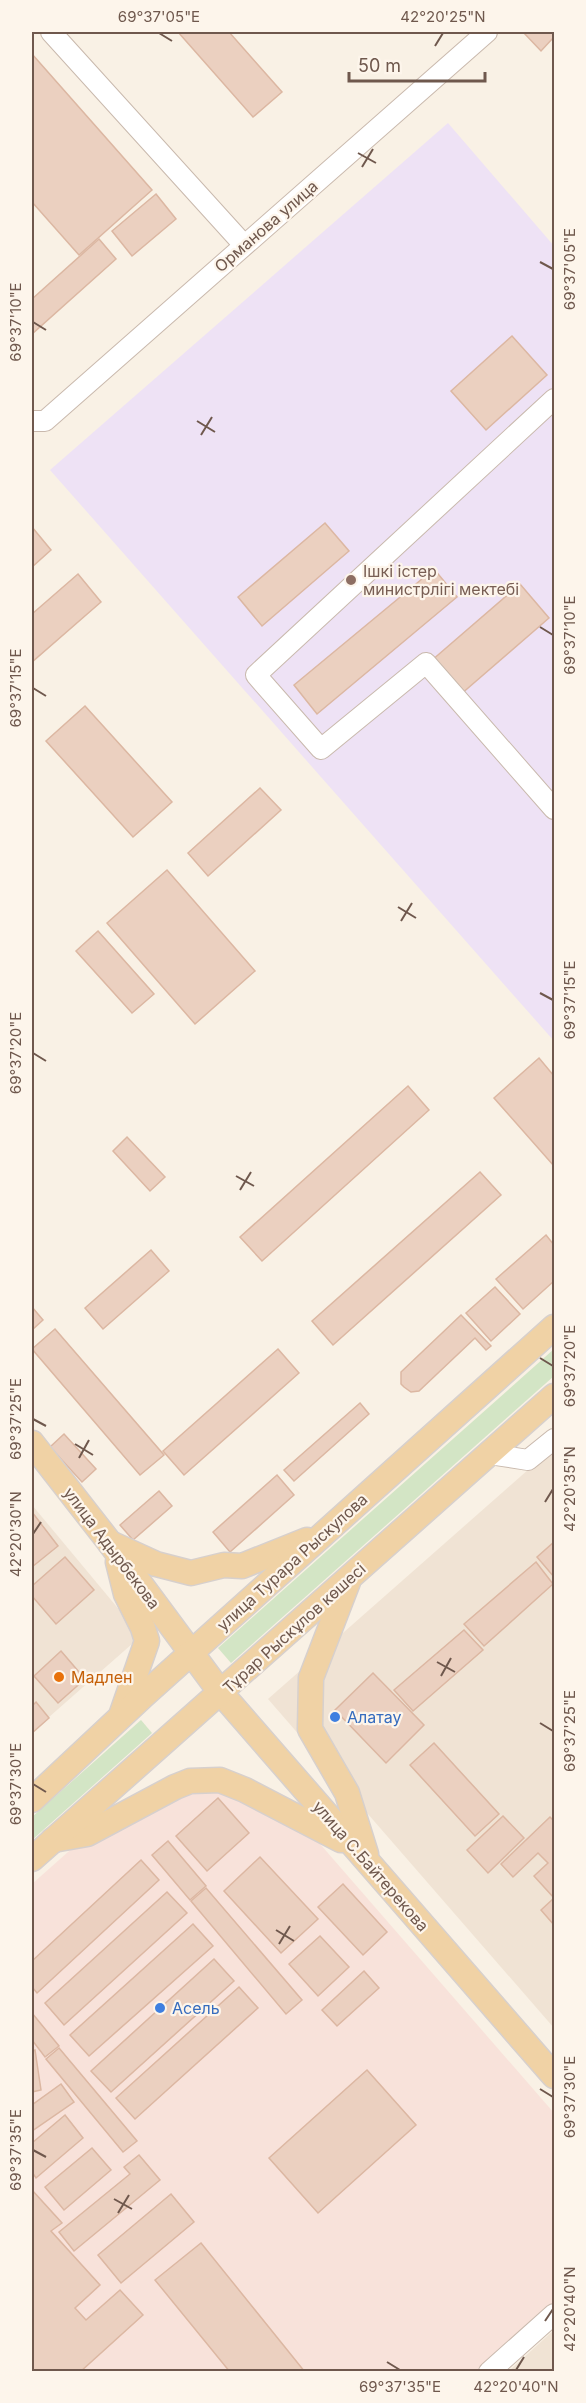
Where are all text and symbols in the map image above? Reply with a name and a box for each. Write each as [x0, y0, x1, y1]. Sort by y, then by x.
text: 69°37'05"E [118, 7, 200, 26]
text: 42°20'25"N [400, 7, 486, 26]
scale bar [349, 45, 486, 83]
text: 50 m [358, 55, 401, 76]
street label: Орманова улица [210, 176, 322, 276]
text: 69°37'05"E [560, 228, 579, 310]
text: 69°37'10"E [6, 282, 25, 362]
place label: Ішкі істер министрлігі мектебі [363, 561, 519, 599]
marker: Ішкі істер министрлігі мектебі [344, 573, 358, 587]
text: 69°37'10"E [560, 595, 579, 675]
text: 69°37'15"E [6, 649, 25, 727]
text: 69°37'15"E [560, 961, 579, 1039]
text: 69°37'20"E [6, 1012, 25, 1094]
text: 69°37'20"E [560, 1325, 579, 1407]
text: 69°37'25"E [6, 1378, 25, 1460]
text: 42°20'35"N [560, 1446, 579, 1532]
street label: улица Адырбекова [60, 1483, 164, 1613]
street label: улица Турара Рыскулова [213, 1489, 371, 1635]
text: 42°20'30"N [6, 1491, 25, 1577]
street label: Тұрар Рыскұлов көшесі [218, 1559, 370, 1697]
place label: Мадлен [71, 1667, 132, 1687]
marker: Мадлен [52, 1670, 66, 1684]
text: 69°37'25"E [560, 1690, 579, 1772]
place label: Алатау [347, 1707, 401, 1727]
marker: Алатау [328, 1710, 342, 1724]
text: 69°37'30"E [6, 1743, 25, 1825]
street label: улица С.Байтерекова [309, 1797, 433, 1935]
place label: Асель [172, 1998, 220, 2018]
marker: Асель [153, 2001, 167, 2015]
text: 69°37'30"E [560, 2056, 579, 2138]
text: 69°37'35"E [6, 2109, 25, 2191]
text: 42°20'40"N [560, 2266, 579, 2352]
text: 69°37'35"E [359, 2377, 441, 2396]
text: 42°20'40"N [473, 2377, 559, 2396]

